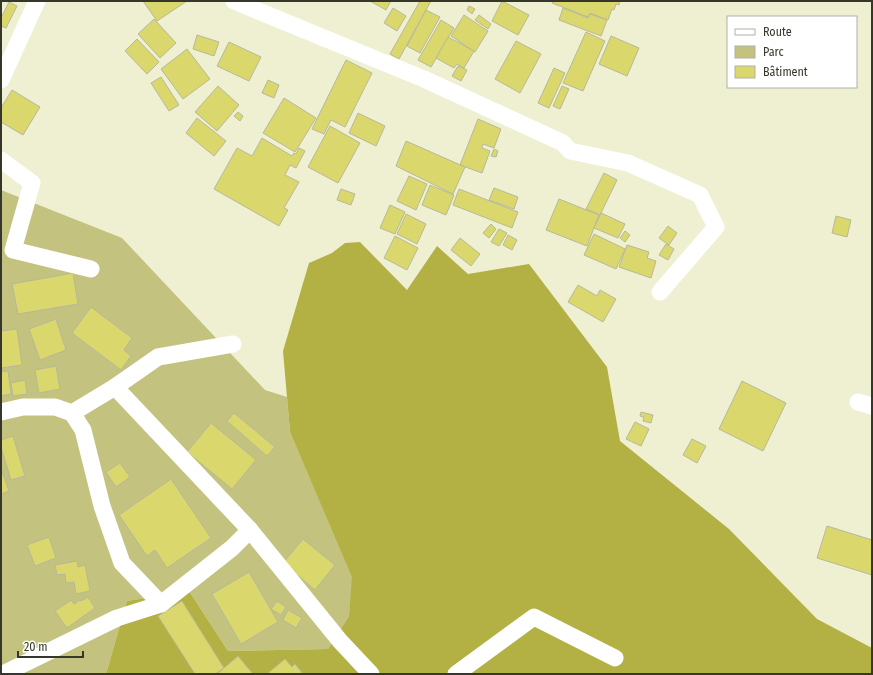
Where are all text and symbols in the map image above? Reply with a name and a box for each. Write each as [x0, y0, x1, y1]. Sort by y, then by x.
legend [727, 16, 857, 88]
text: Route [763, 25, 792, 39]
text: Parc [763, 45, 784, 59]
text: Bâtiment [763, 65, 808, 79]
scale bar [18, 633, 83, 659]
text: 20 m [24, 640, 48, 654]

